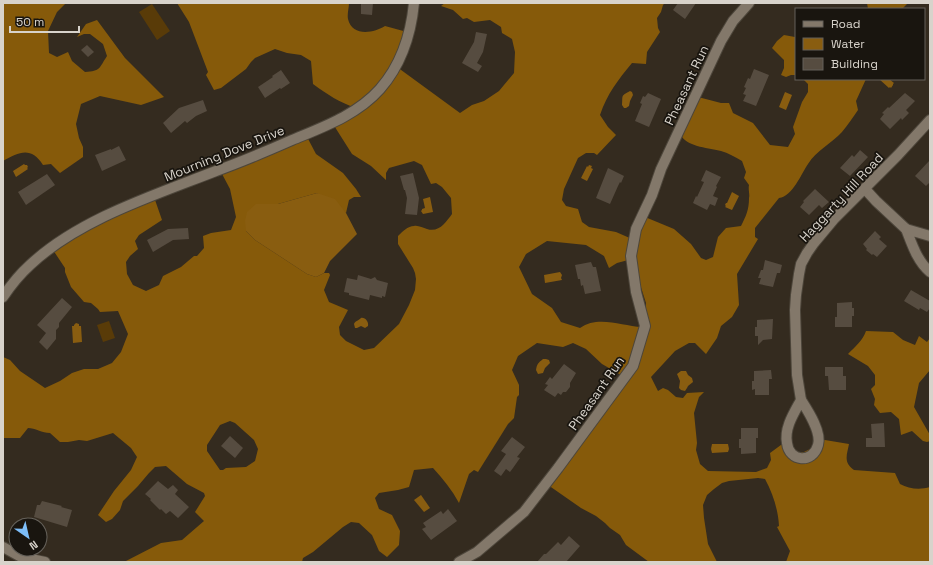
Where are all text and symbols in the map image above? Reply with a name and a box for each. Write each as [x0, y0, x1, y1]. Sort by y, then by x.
scale bar [10, 8, 79, 34]
legend [795, 8, 925, 80]
text: 50 m [16, 14, 44, 30]
text: Road [831, 16, 860, 32]
text: Water [831, 36, 865, 52]
street label: Pheasant Run [660, 42, 712, 128]
text: Building [831, 56, 878, 72]
street label: Mourning Dove Drive [162, 122, 287, 185]
street label: Haggarty Hill Road [796, 149, 887, 245]
street label: Pheasant Run [565, 353, 628, 434]
north arrow [8, 517, 48, 557]
text: N [27, 537, 41, 553]

